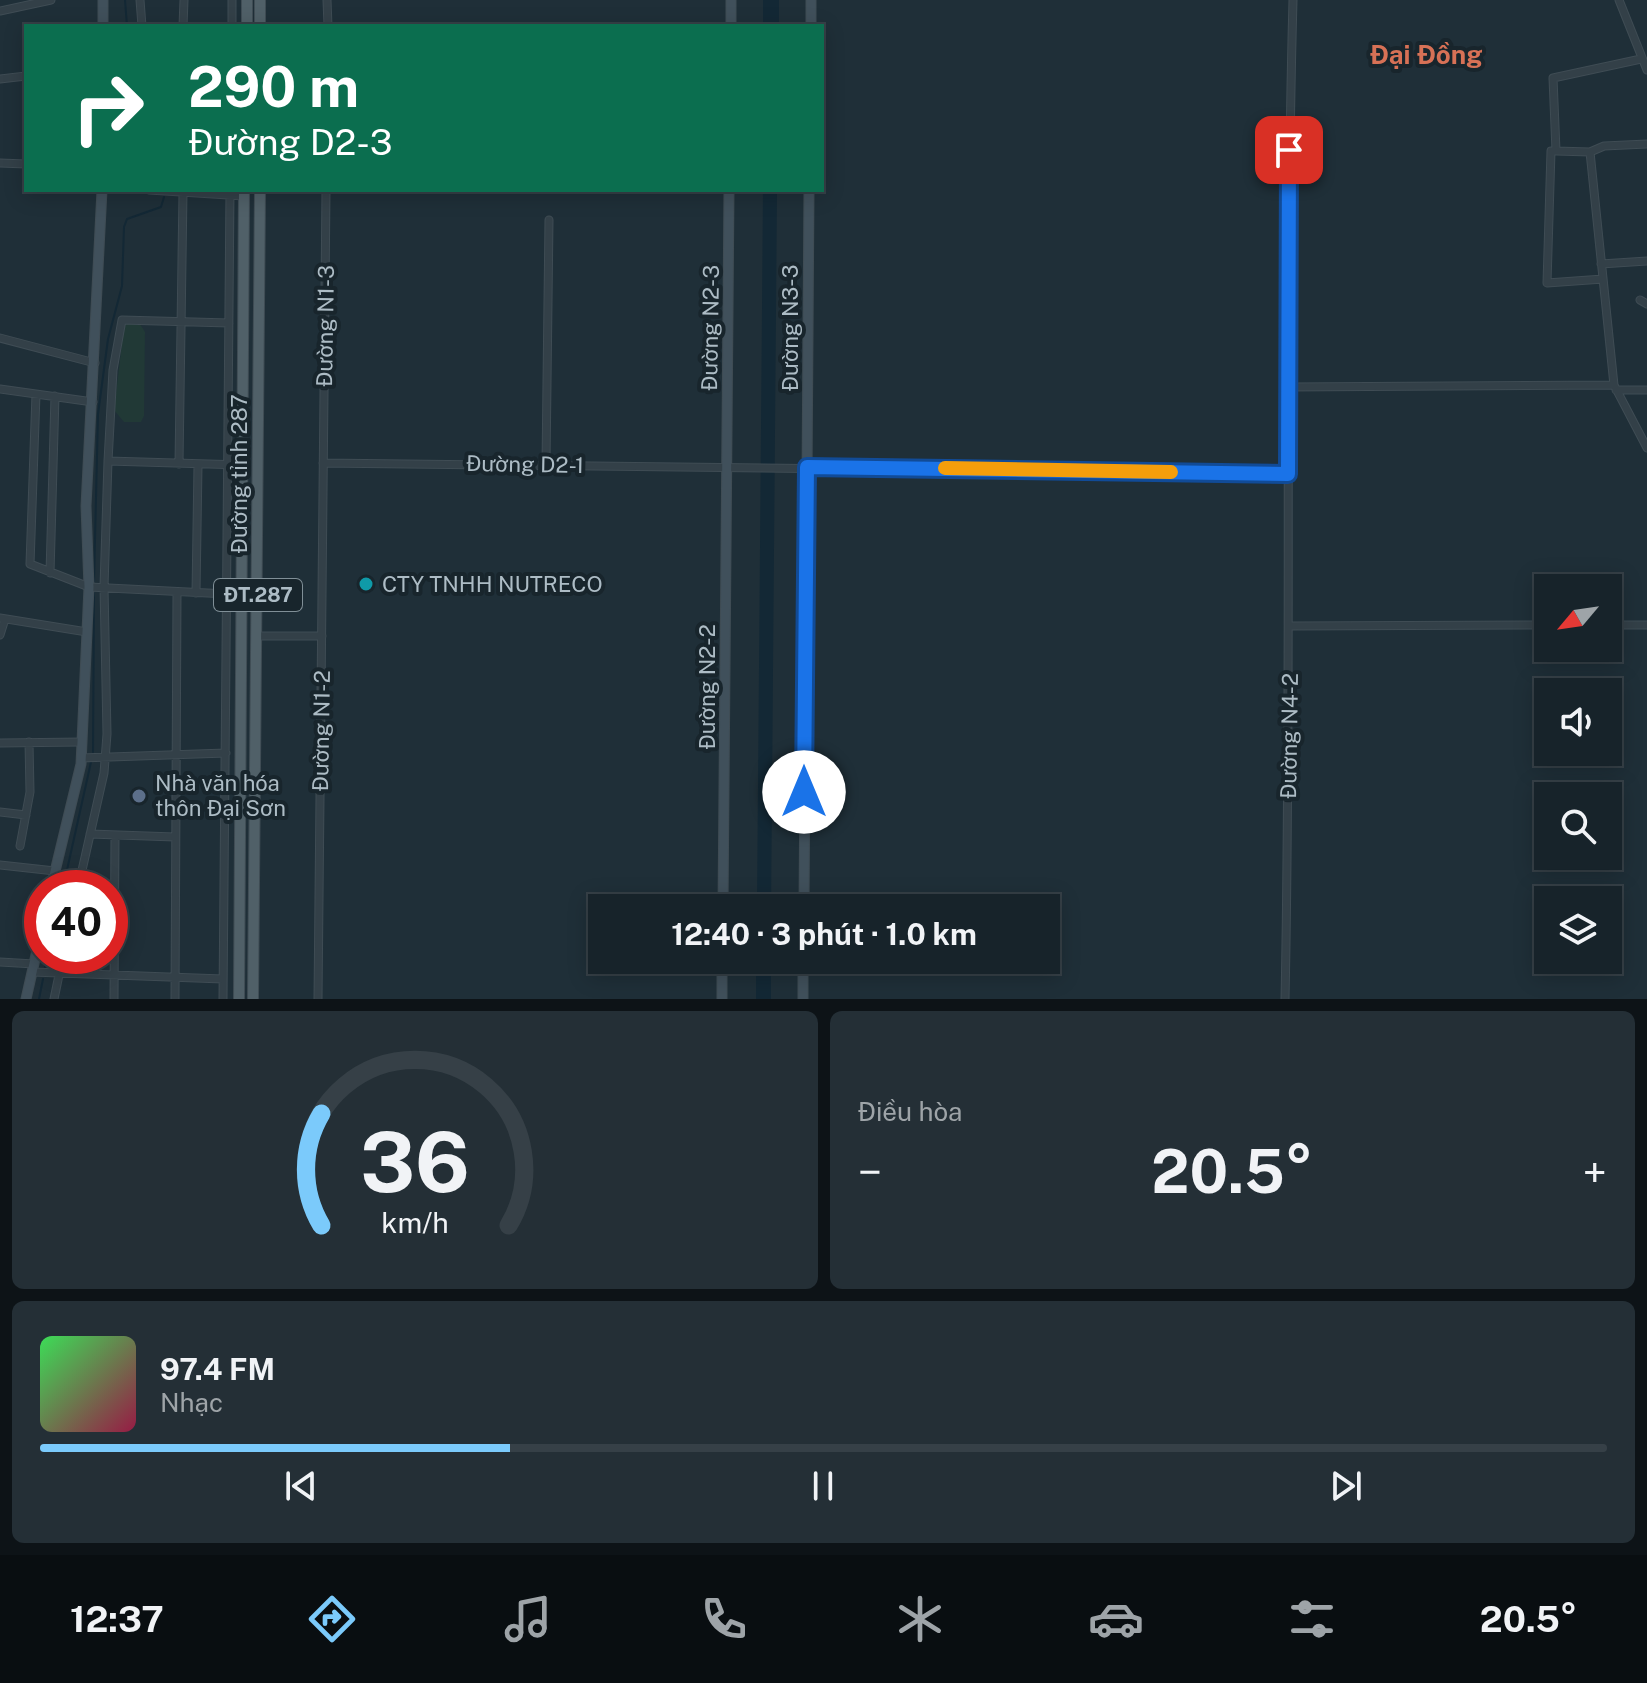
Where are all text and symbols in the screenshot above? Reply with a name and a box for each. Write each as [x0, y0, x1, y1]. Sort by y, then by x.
district label: Đại Đồng [1369, 39, 1483, 70]
text: 290 m [188, 54, 359, 120]
icon: right [56, 56, 160, 160]
pin [1255, 116, 1323, 184]
text: Đường D2-3 [188, 121, 392, 163]
icon: arrive [1267, 128, 1311, 172]
street label: Đường N3-3 [777, 264, 803, 392]
street label: Đường N1-3 [311, 265, 339, 387]
street label: Đường N2-3 [696, 265, 724, 391]
street label: Đường tỉnh 287 [226, 394, 252, 554]
street label: Đường D2-1 [466, 450, 584, 478]
place label: CTY TNHH NUTRECO [382, 571, 603, 597]
north arrow [1534, 574, 1622, 662]
map controls [1534, 574, 1622, 974]
marker: CTY TNHH NUTRECO [357, 575, 375, 593]
road number: ĐT.287 [214, 579, 302, 611]
street label: Đường N2-2 [694, 624, 720, 750]
street label: Đường N1-2 [307, 670, 335, 792]
street label: Đường N4-2 [1275, 673, 1303, 799]
button: sound [1534, 678, 1622, 766]
position arrow [762, 750, 846, 834]
place label: Nhà văn hóa thôn Đại Sơn [155, 770, 286, 821]
button: search [1534, 782, 1622, 870]
marker: Nhà văn hóa thôn Đại Sơn [130, 787, 148, 805]
speed limit sign: 40 [24, 870, 128, 974]
button: layers [1534, 886, 1622, 974]
text: 12:40 · 3 phút · 1.0 km [671, 916, 977, 952]
text: Điều hòa [858, 1096, 962, 1127]
text: 36 [360, 1113, 470, 1211]
text: 20.5° [1151, 1136, 1313, 1207]
text: − [858, 1146, 882, 1198]
text: + [1583, 1146, 1607, 1198]
text: km/h [381, 1206, 448, 1239]
text: 97.4 FM [160, 1351, 275, 1387]
text: Nhạc [160, 1387, 223, 1418]
icon: previous [279, 1464, 323, 1508]
icon: pause [801, 1464, 845, 1508]
icon: next [1324, 1464, 1368, 1508]
icon: directions [304, 1591, 360, 1647]
icon: music [500, 1591, 556, 1647]
icon: phone [696, 1591, 752, 1647]
icon: climate [892, 1591, 948, 1647]
icon: car [1088, 1591, 1144, 1647]
icon: filters [1284, 1591, 1340, 1647]
text: 12:37 [70, 1598, 164, 1640]
text: 20.5° [1480, 1598, 1577, 1640]

